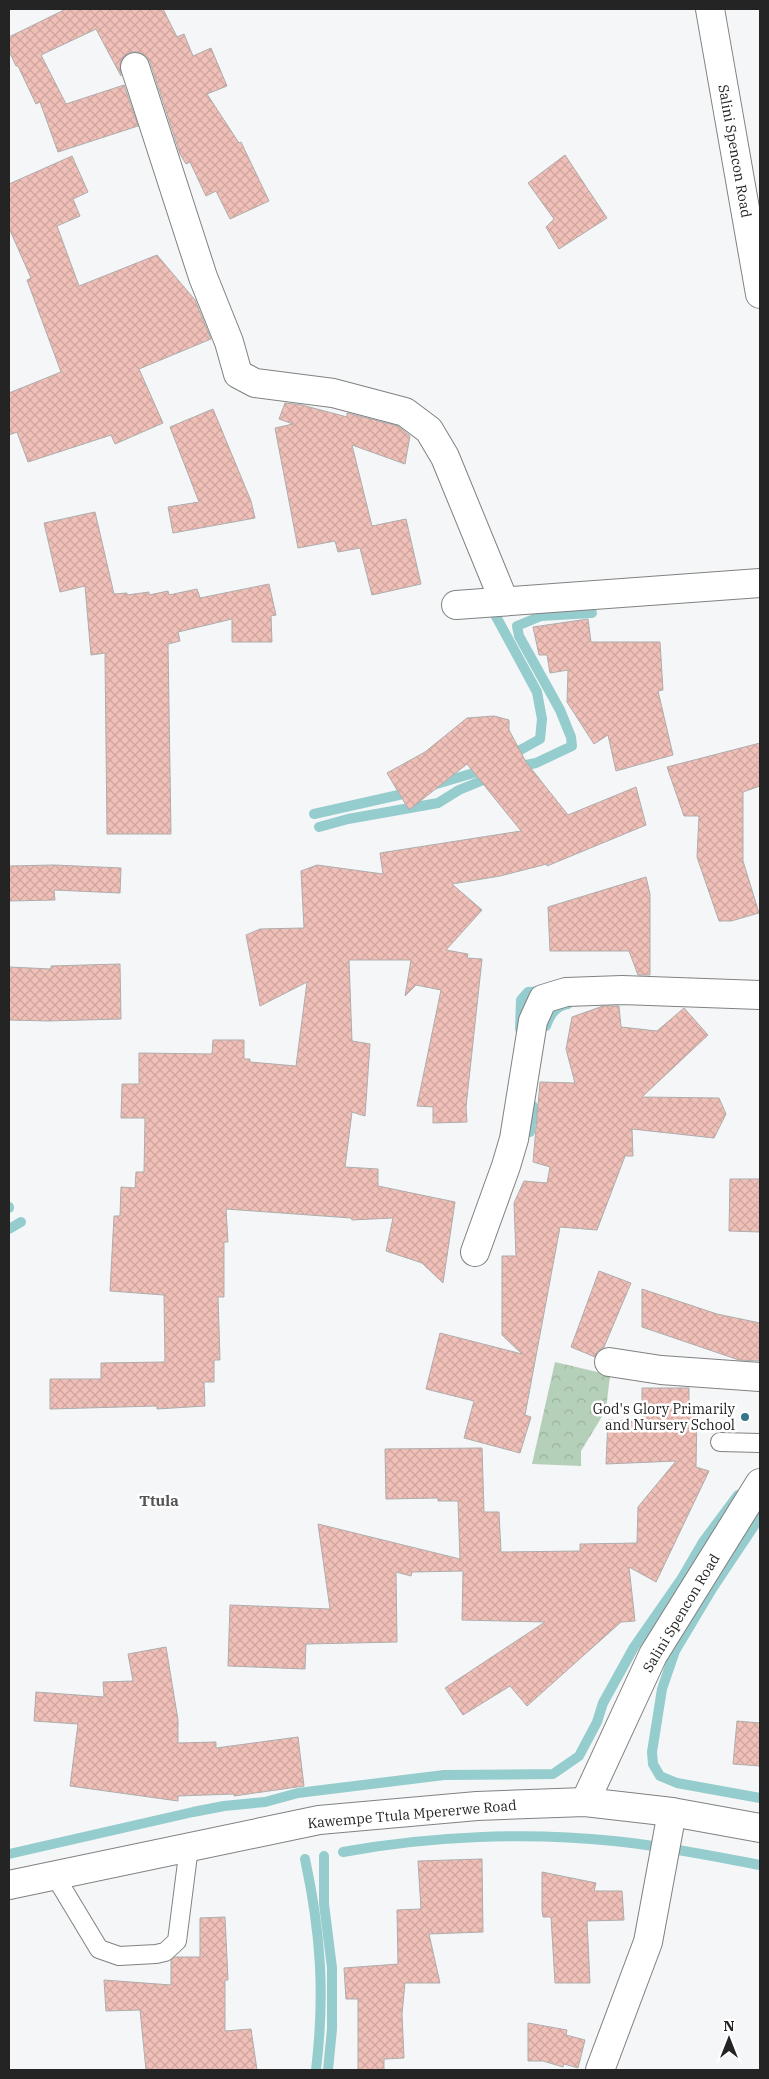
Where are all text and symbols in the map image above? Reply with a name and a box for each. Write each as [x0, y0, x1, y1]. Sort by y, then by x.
street label: Salini Spencon Road [714, 83, 756, 220]
place label: God's Glory Primarily and Nursery School [593, 1400, 736, 1434]
marker: God's Glory Primarily and Nursery School [739, 1411, 751, 1423]
district label: Ttula [139, 1491, 179, 1510]
street label: Salini Spencon Road [639, 1550, 724, 1675]
street label: Kawempe Ttula Mpererwe Road [307, 1796, 518, 1832]
north arrow [704, 2014, 754, 2064]
text: N [723, 2017, 735, 2035]

